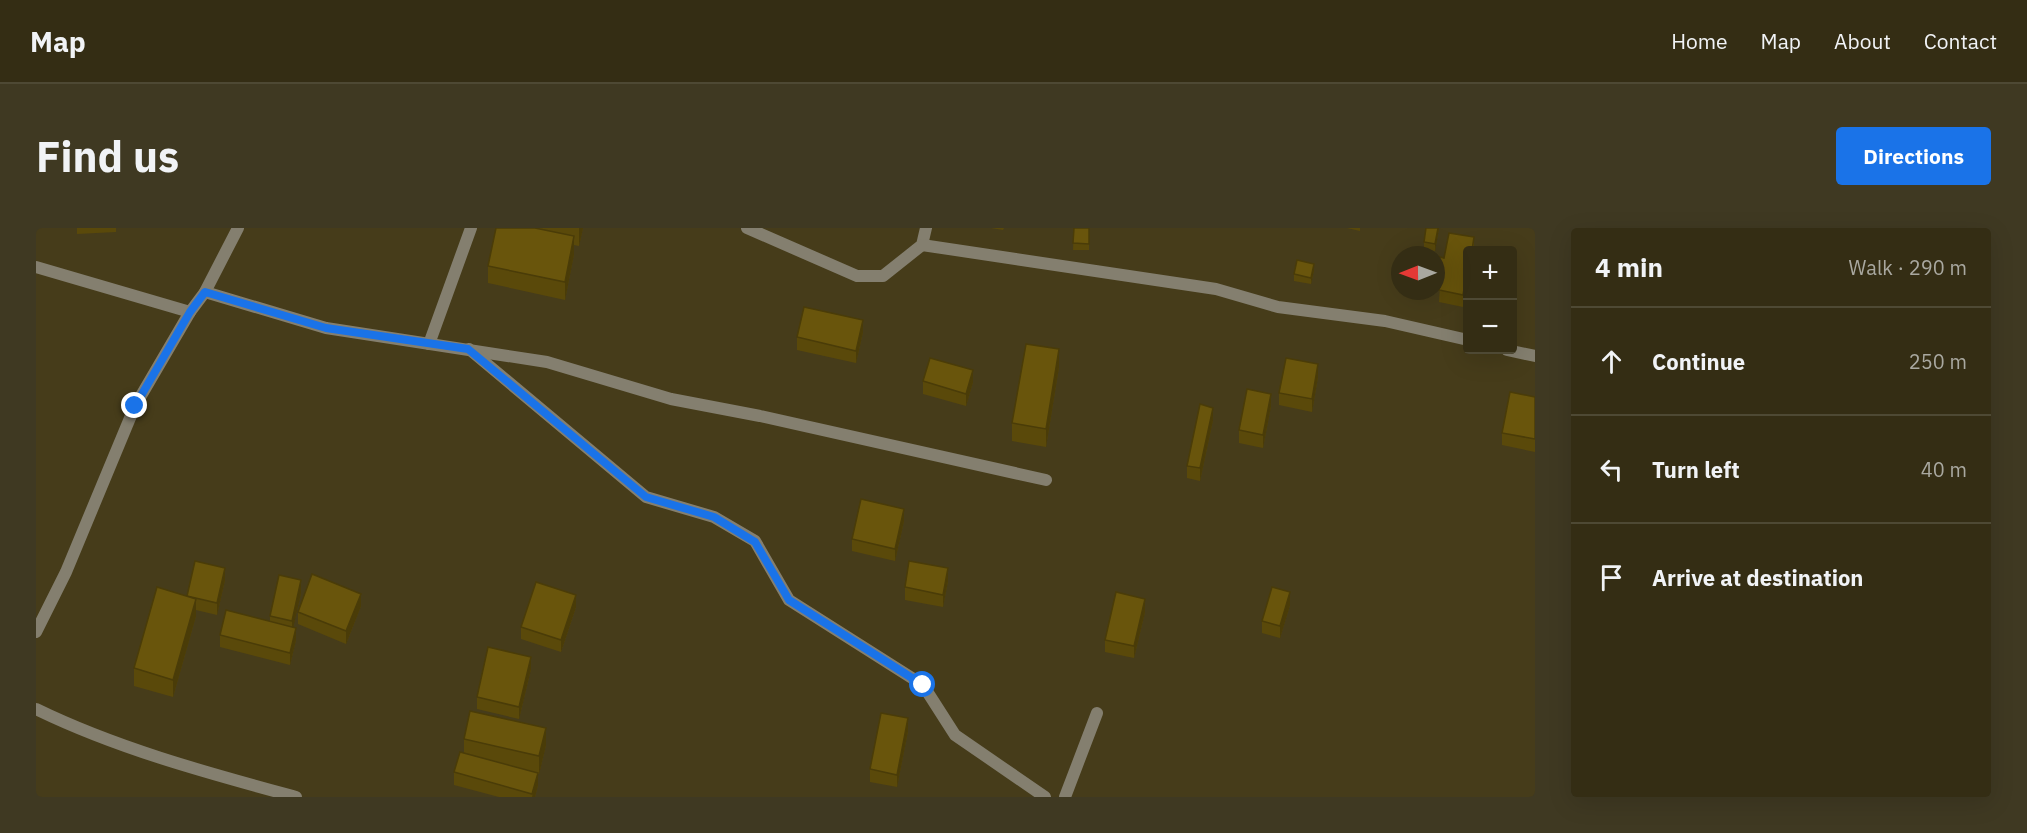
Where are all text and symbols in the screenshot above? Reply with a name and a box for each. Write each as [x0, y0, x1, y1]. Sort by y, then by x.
text: Map [30, 23, 86, 60]
text: Home [1671, 27, 1728, 55]
text: Map [1761, 27, 1801, 55]
text: About [1834, 27, 1891, 55]
text: Contact [1924, 27, 1997, 55]
button: Directions [1836, 127, 1991, 185]
text: Find us [36, 129, 179, 184]
north arrow [1391, 246, 1445, 300]
map controls [1463, 246, 1517, 354]
button: + [1463, 246, 1517, 300]
text: 4 min [1595, 250, 1663, 284]
text: Walk · 290 m [1849, 254, 1967, 281]
button: − [1463, 300, 1517, 354]
icon: ahead [1595, 345, 1628, 378]
text: Continue [1652, 347, 1745, 376]
text: 250 m [1909, 348, 1967, 375]
route end [121, 392, 147, 418]
icon: left [1595, 453, 1628, 486]
text: Turn left [1652, 455, 1740, 484]
text: 40 m [1921, 456, 1967, 483]
icon: arrive [1595, 561, 1628, 594]
text: Arrive at destination [1652, 563, 1863, 592]
route start [909, 671, 935, 697]

